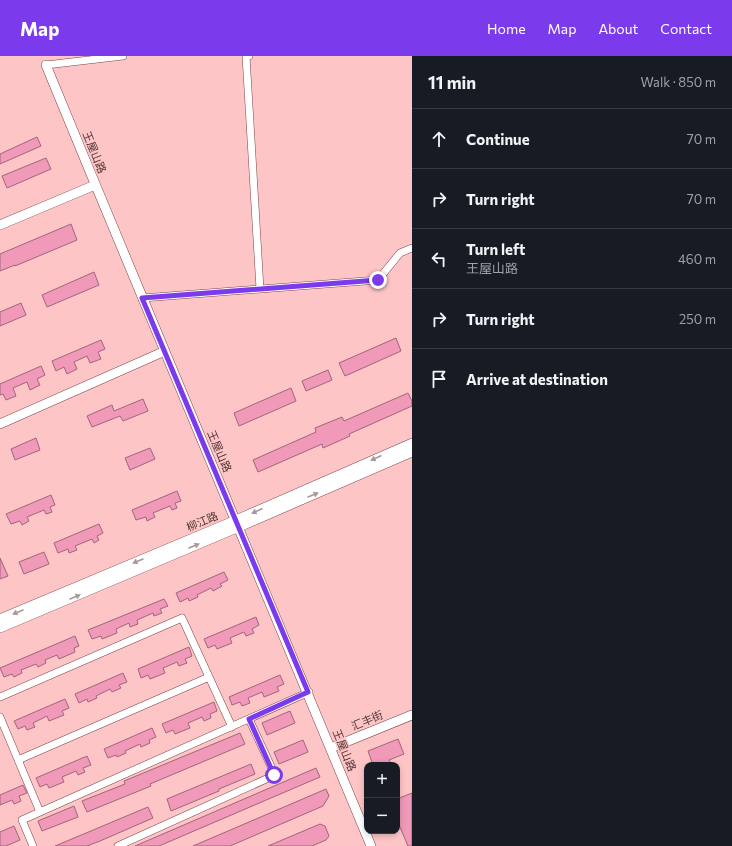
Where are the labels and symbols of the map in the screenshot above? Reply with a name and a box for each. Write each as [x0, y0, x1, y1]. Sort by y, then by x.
street label: 王屋山路 [81, 129, 109, 175]
route end [369, 271, 387, 289]
street label: 王屋山路 [205, 428, 235, 474]
one-way arrow [370, 456, 382, 462]
one-way arrow [308, 492, 319, 498]
one-way arrow [251, 508, 263, 514]
street label: 柳江路 [184, 509, 220, 533]
one-way arrow [189, 543, 200, 549]
one-way arrow [131, 559, 143, 565]
one-way arrow [69, 593, 81, 599]
one-way arrow [11, 609, 23, 615]
street label: 汇丰街 [349, 708, 385, 732]
street label: 王屋山路 [331, 727, 359, 773]
route start [265, 766, 283, 784]

